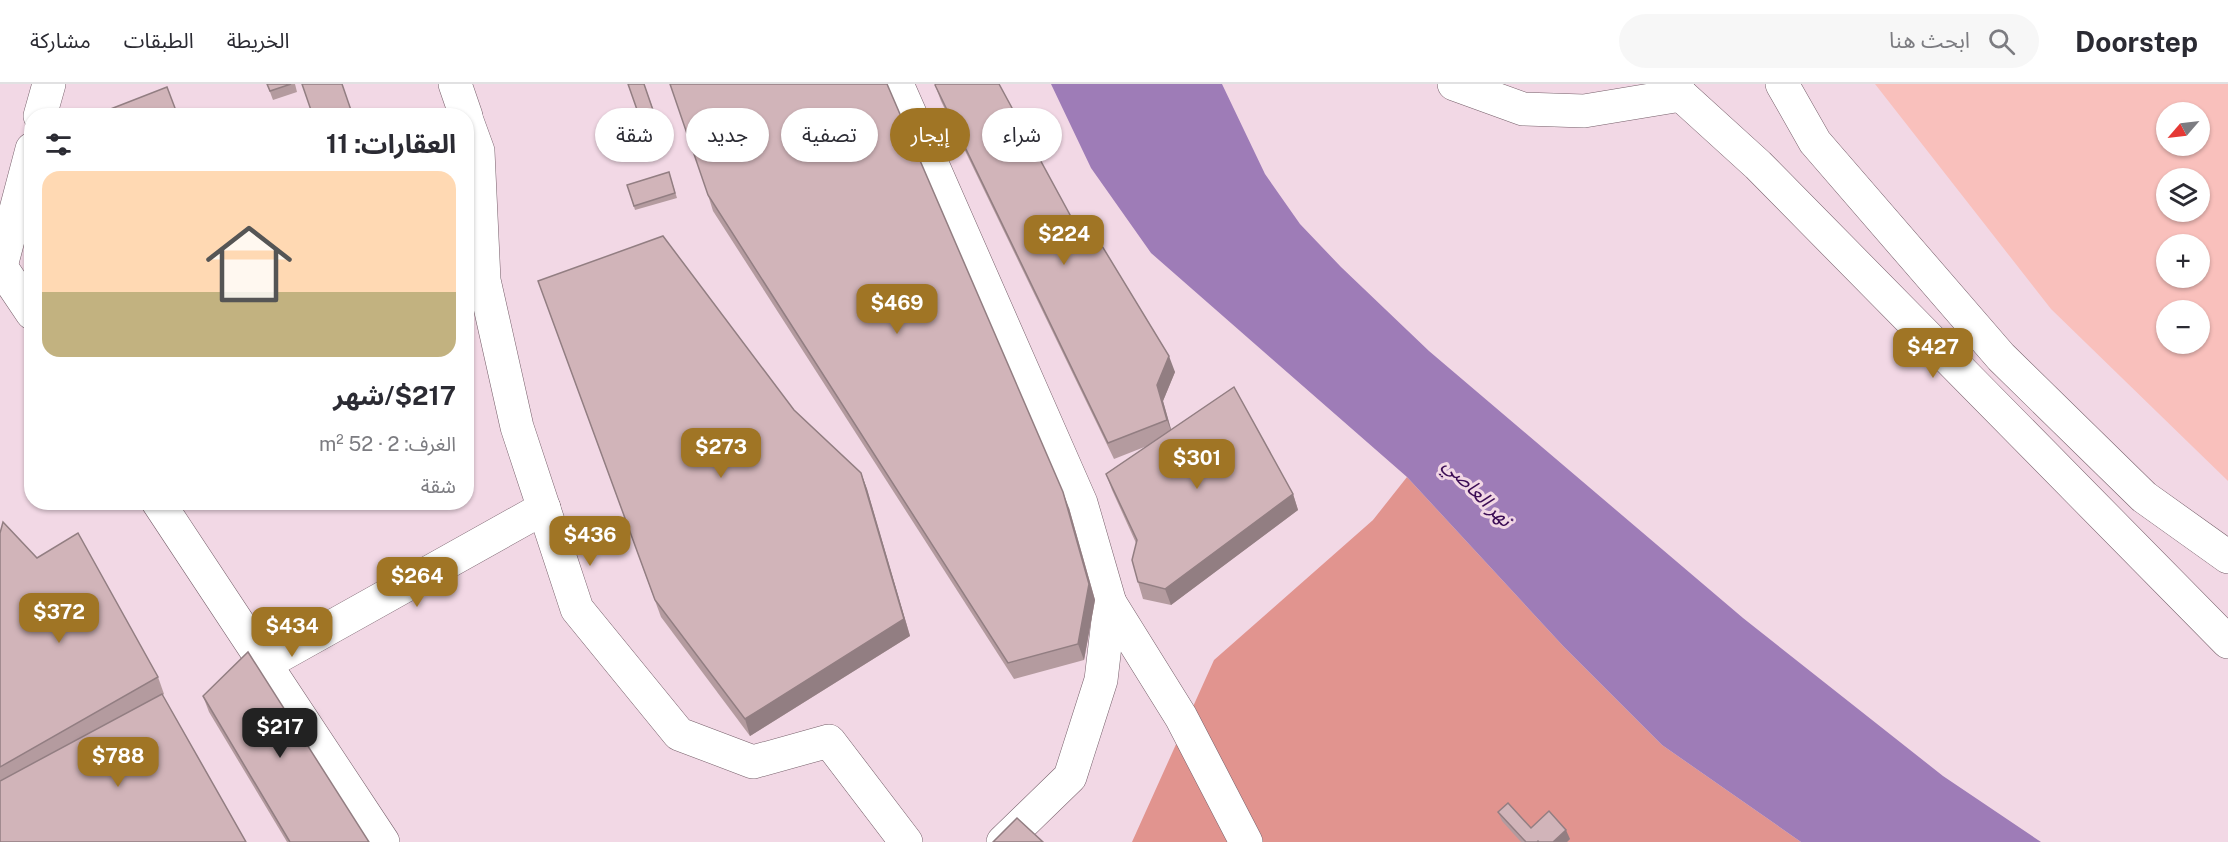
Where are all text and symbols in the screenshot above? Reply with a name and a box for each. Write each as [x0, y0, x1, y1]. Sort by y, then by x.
search box [1619, 14, 2039, 68]
icon: search [1985, 25, 2018, 58]
text: Doorstep [2075, 25, 2198, 58]
text: ابحث هنا [1889, 27, 1970, 53]
text: مشاركة [30, 28, 91, 53]
text: الطبقات [124, 28, 194, 53]
text: الخريطة [227, 28, 290, 53]
north arrow [2156, 102, 2210, 156]
map controls [2156, 102, 2210, 354]
chip: شقة [595, 108, 674, 162]
chip: جديد [686, 108, 769, 162]
chip: تصفية [781, 108, 878, 162]
chip: إيجار [890, 108, 970, 162]
chip: شراء [982, 108, 1062, 162]
icon: filters [42, 128, 75, 161]
text: العقارات: 11 [326, 128, 456, 159]
button: layers [2156, 168, 2210, 222]
icon: home [195, 210, 303, 318]
pin: $224 [1028, 215, 1100, 266]
text: $224 [1038, 222, 1090, 246]
button: + [2156, 234, 2210, 288]
pin: $469 [861, 284, 933, 335]
text: $469 [870, 291, 924, 315]
button: − [2156, 300, 2210, 354]
pin: $427 [1897, 328, 1969, 379]
text: $427 [1907, 335, 1959, 359]
text: $217/شهر [333, 380, 456, 411]
pin: $273 [685, 428, 757, 479]
text: الغرف: 2 · 52 m² [319, 432, 456, 456]
text: $273 [695, 435, 747, 459]
pin: $301 [1161, 439, 1233, 490]
text: $301 [1173, 446, 1221, 470]
water label: نهر العاصي [1436, 453, 1519, 535]
text: شقة [421, 474, 456, 498]
pin: $436 [554, 516, 626, 567]
text: $436 [563, 523, 617, 547]
pin: $264 [381, 557, 453, 608]
text: $264 [391, 564, 443, 588]
pin: $372 [23, 593, 95, 644]
text: $372 [33, 600, 85, 624]
pin: $434 [256, 607, 328, 658]
text: $434 [265, 614, 319, 638]
pin: $217 [244, 708, 316, 759]
text: $217 [256, 715, 304, 739]
pin: $788 [82, 737, 154, 788]
text: $788 [92, 744, 144, 768]

